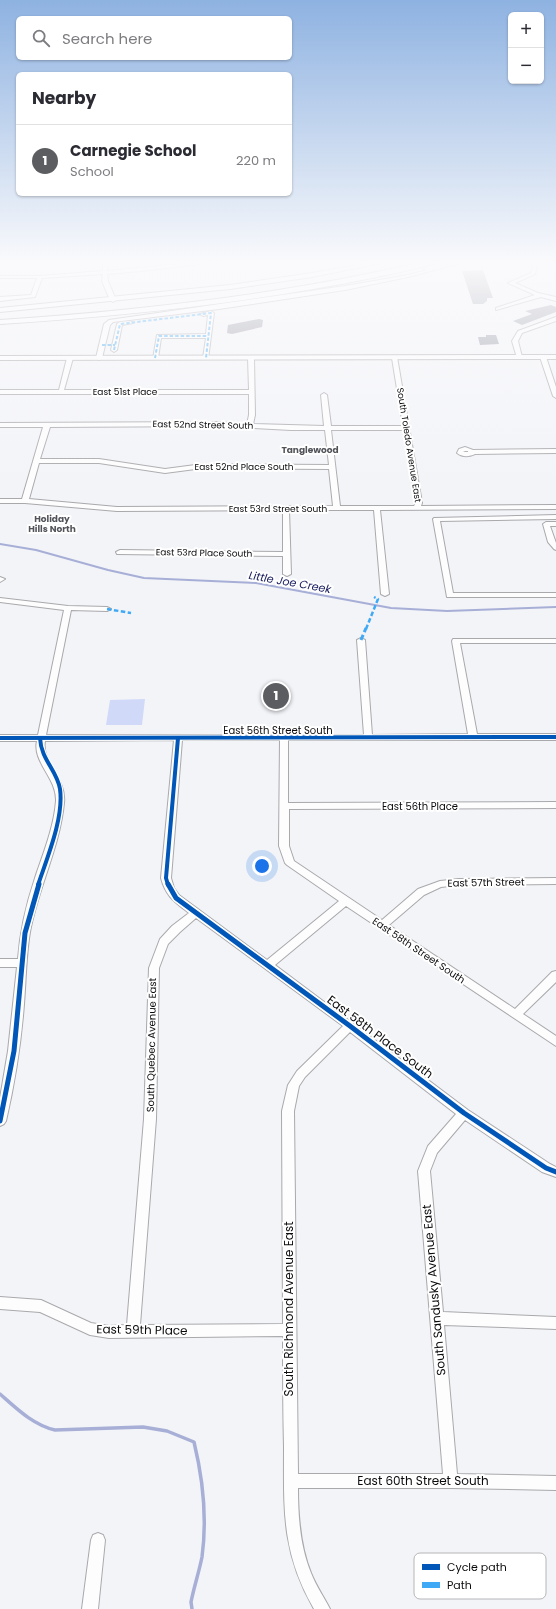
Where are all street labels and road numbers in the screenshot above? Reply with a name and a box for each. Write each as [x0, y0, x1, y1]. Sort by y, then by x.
street label: East 51st Place [93, 386, 158, 398]
street label: South Toledo Avenue East [394, 387, 424, 503]
street label: East 52nd Street South [153, 418, 254, 432]
street label: East 52nd Place South [195, 461, 294, 473]
street label: East 53rd Street South [229, 503, 327, 515]
street label: East 53rd Place South [156, 546, 253, 560]
street label: East 56th Street South [223, 723, 333, 738]
street label: East 56th Place [382, 799, 458, 814]
street label: East 57th Street [447, 874, 525, 891]
street label: East 58th Street South [369, 914, 468, 987]
street label: South Quebec Avenue East [143, 977, 160, 1112]
street label: East 58th Place South [324, 991, 437, 1082]
street label: South Sandusky Avenue East [418, 1204, 449, 1376]
street label: South Richmond Avenue East [280, 1221, 297, 1397]
street label: East 59th Place [96, 1320, 188, 1339]
street label: East 60th Street South [357, 1472, 489, 1489]

